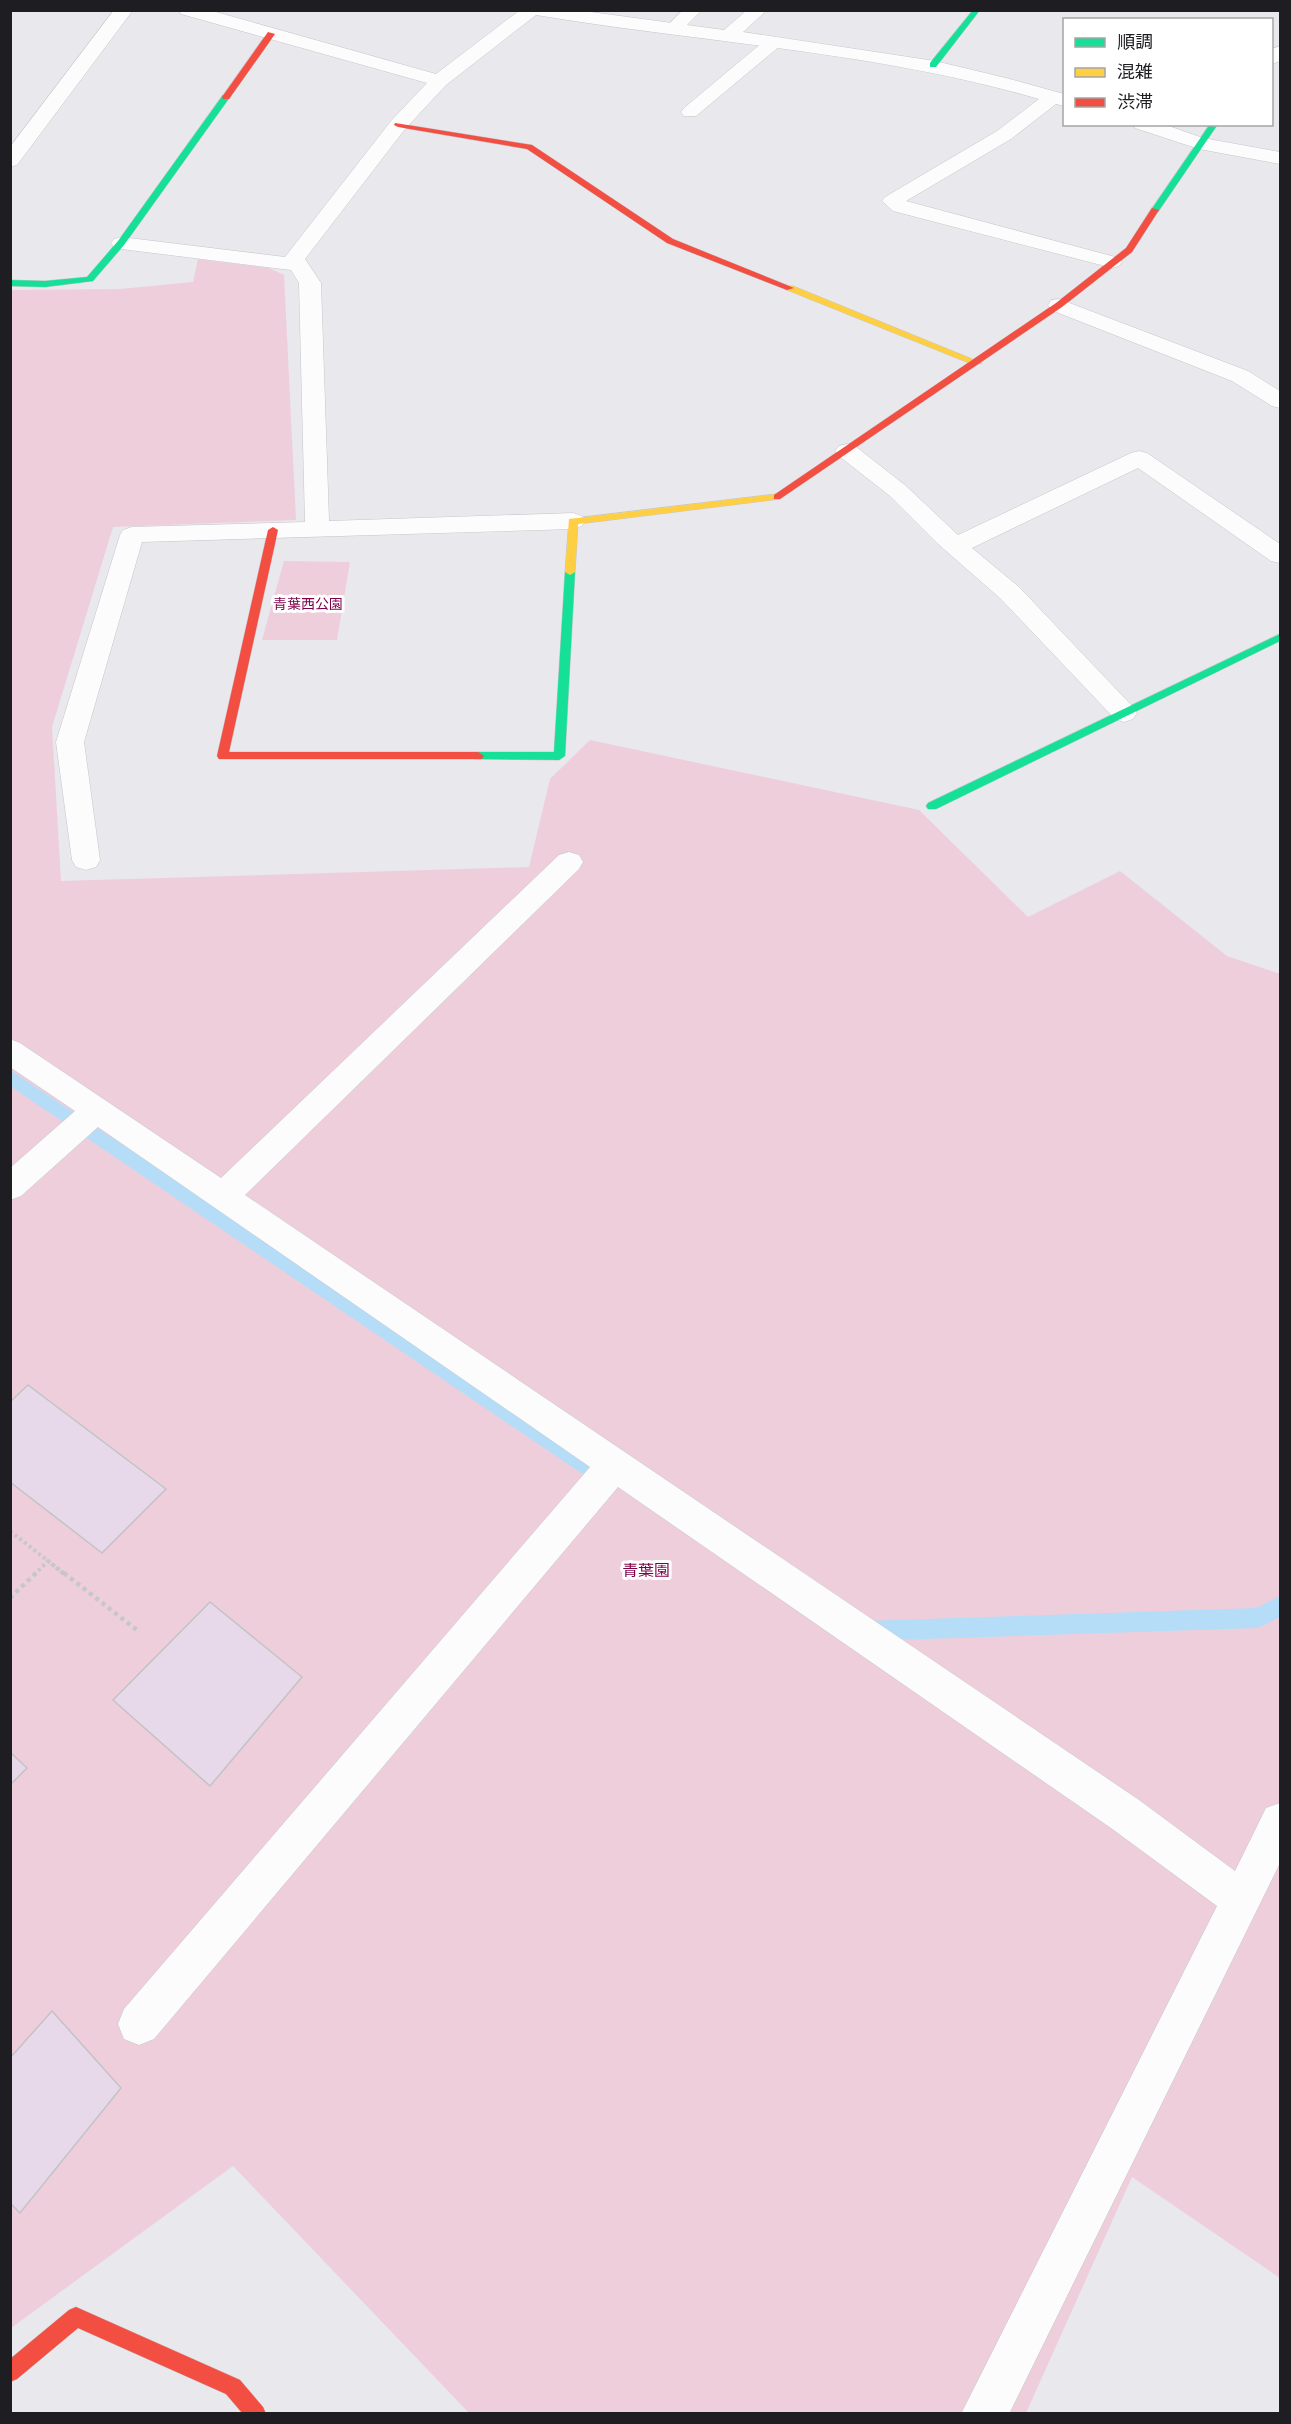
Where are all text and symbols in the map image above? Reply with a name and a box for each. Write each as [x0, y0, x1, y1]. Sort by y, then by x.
legend [1063, 18, 1273, 126]
text: 順調 [1117, 31, 1153, 52]
text: 混雑 [1117, 61, 1153, 82]
text: 渋滞 [1117, 91, 1153, 112]
park label: 青葉西公園 [273, 596, 343, 612]
park label: 青葉園 [622, 1561, 670, 1580]

